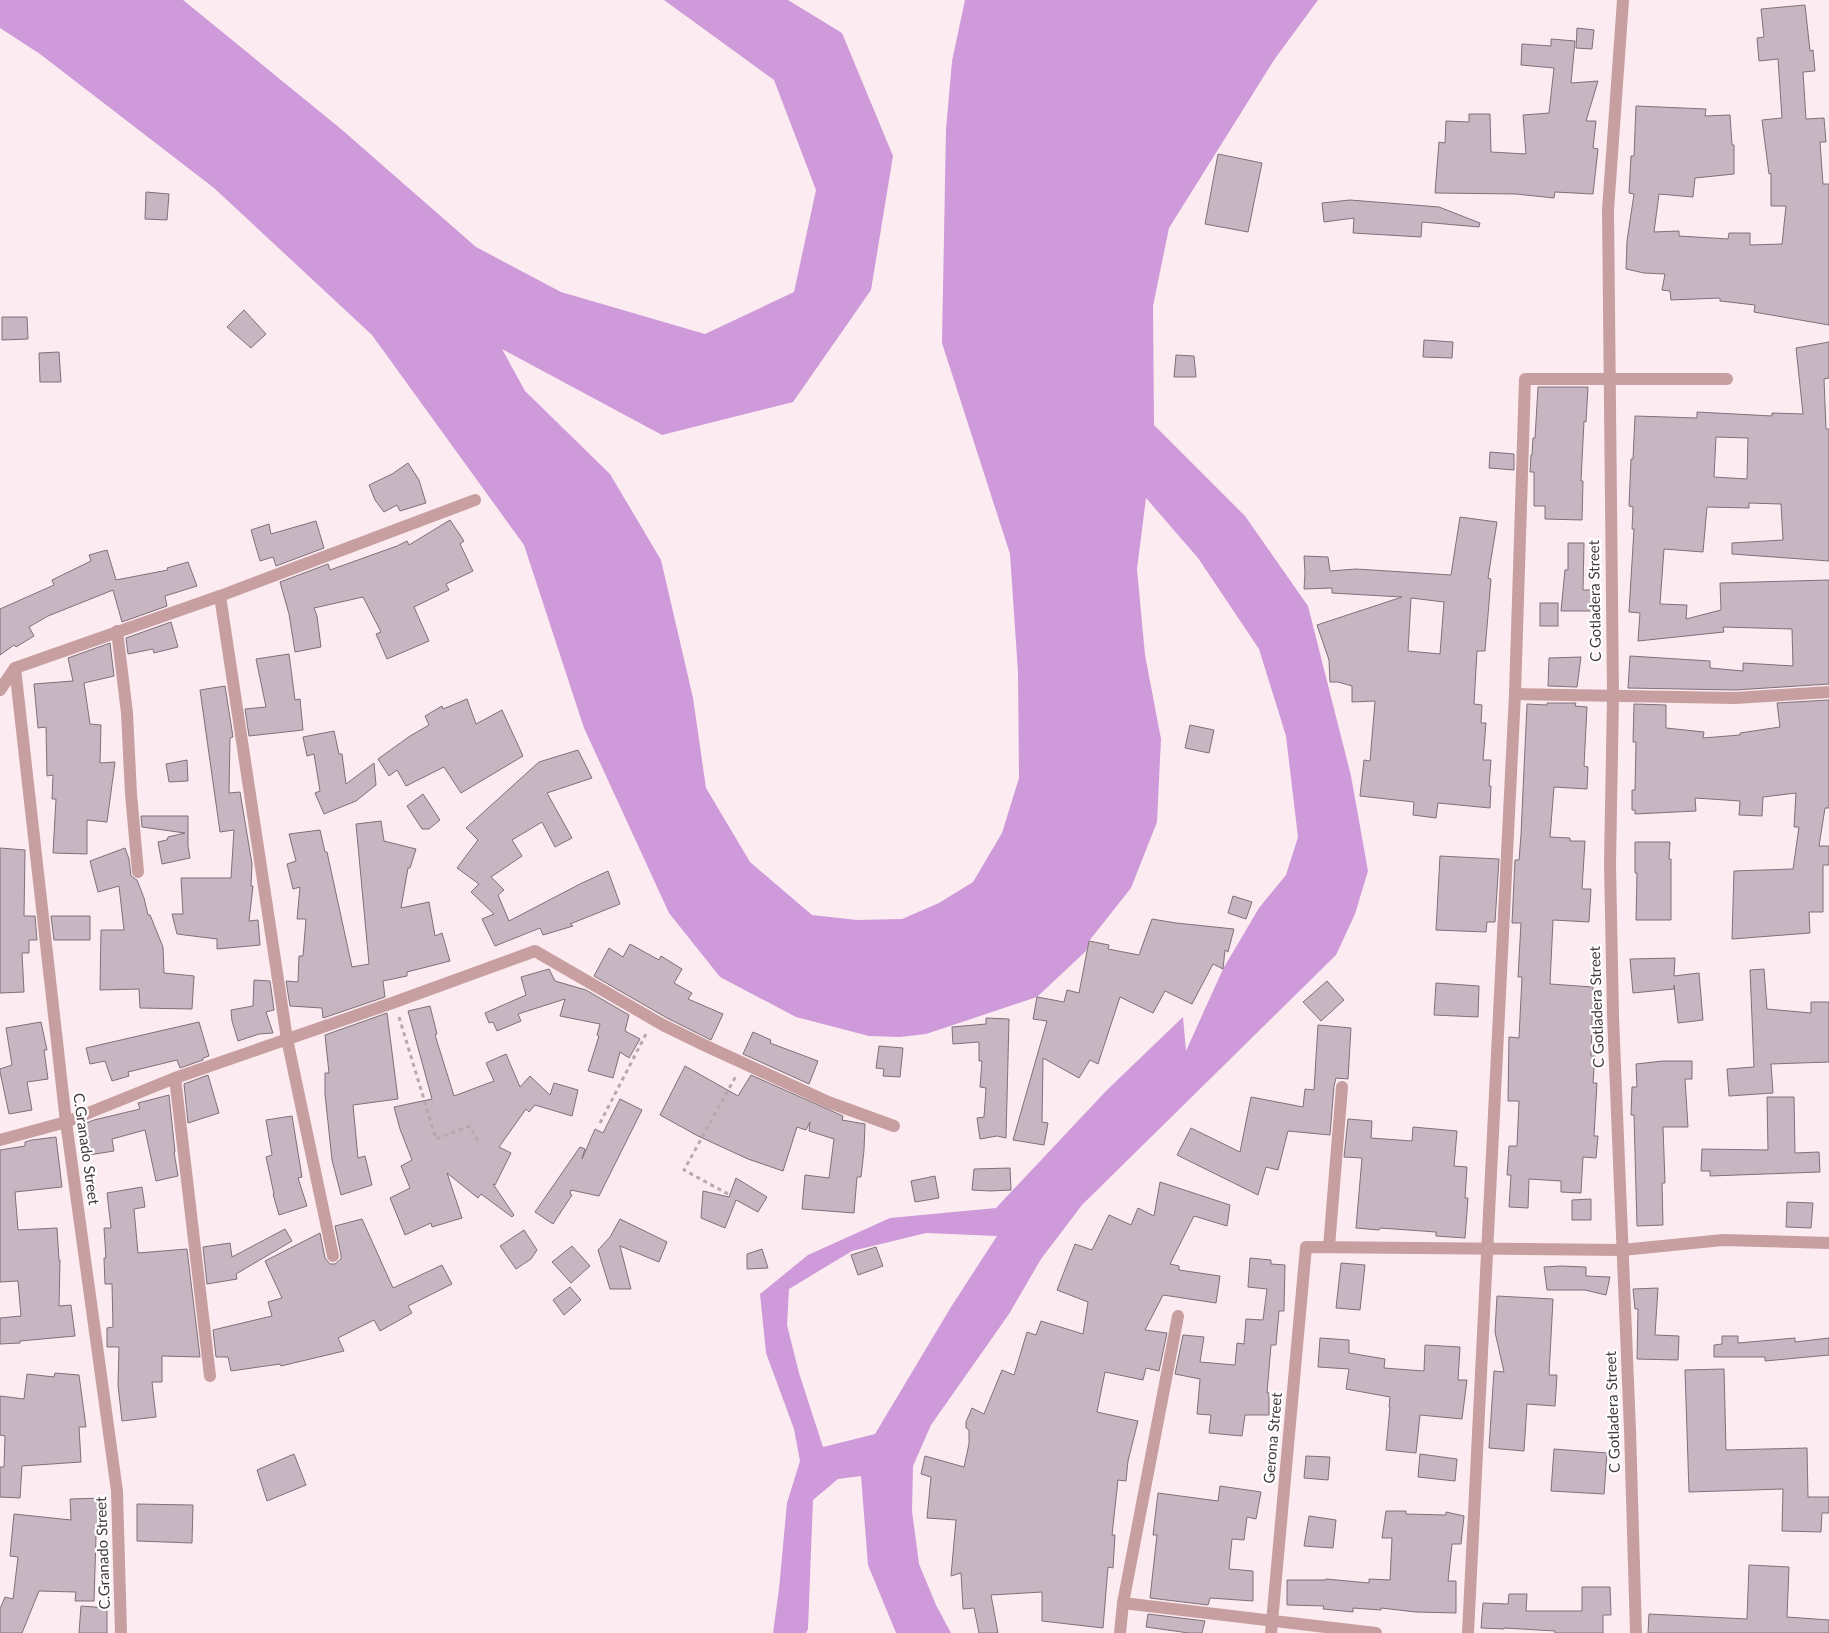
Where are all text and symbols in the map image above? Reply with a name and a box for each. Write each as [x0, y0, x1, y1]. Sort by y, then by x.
street label: C Gotladera Street [1584, 539, 1604, 662]
street label: C Gotladera Street [1585, 945, 1607, 1068]
street label: C.Granado Street [70, 1092, 104, 1207]
street label: C Gotladera Street [1601, 1350, 1623, 1473]
street label: Gerona Street [1259, 1391, 1285, 1484]
street label: C.Granado Street [91, 1496, 113, 1610]

